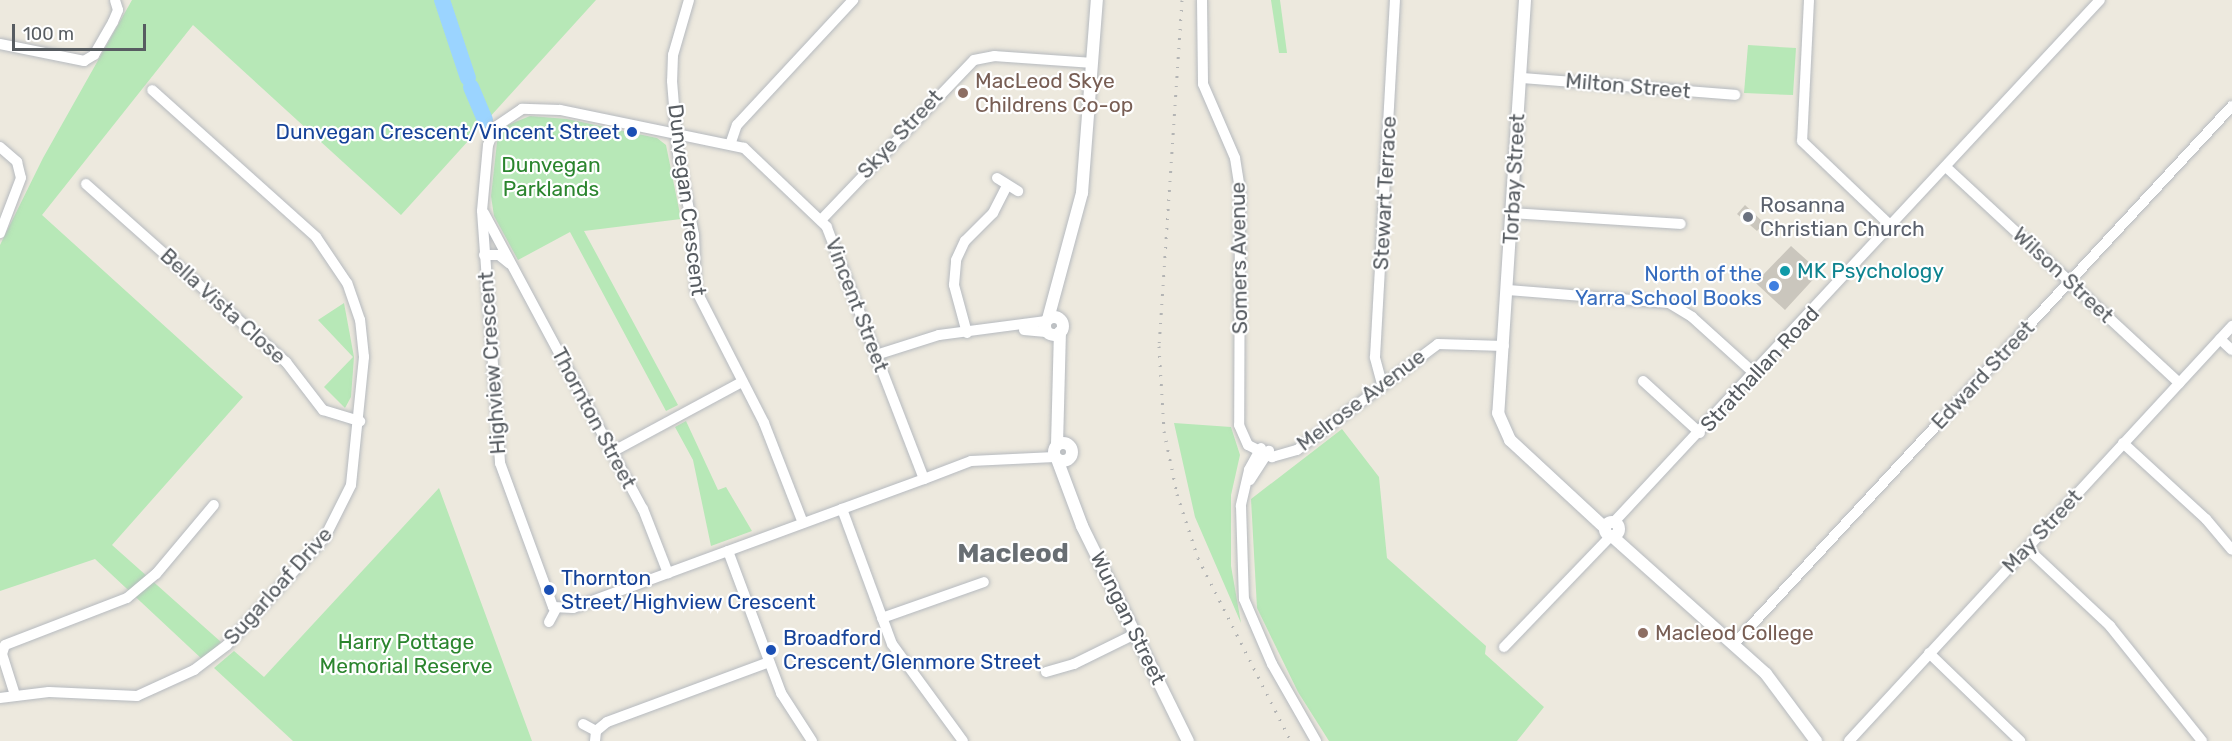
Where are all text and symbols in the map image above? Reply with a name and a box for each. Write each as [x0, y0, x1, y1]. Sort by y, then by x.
scale bar [15, 12, 148, 50]
text: 100 m [23, 23, 74, 45]
place label: MacLeod Skye Childrens Co-op [975, 68, 1133, 118]
street label: Milton Street [1564, 68, 1692, 104]
street label: Skye Street [852, 84, 948, 184]
marker: MacLeod Skye Childrens Co-op [956, 86, 970, 100]
street label: Dunvegan Crescent [663, 103, 711, 297]
street label: Torbay Street [1498, 113, 1530, 245]
street label: Stewart Terrace [1368, 115, 1402, 271]
place label: Dunvegan Crescent/Vincent Street [275, 119, 620, 145]
marker: Dunvegan Crescent/Vincent Street [625, 125, 639, 139]
park label: Dunvegan Parklands [501, 152, 601, 202]
street label: Somers Avenue [1225, 181, 1253, 335]
place label: Rosanna Christian Church [1760, 192, 1925, 242]
marker: Rosanna Christian Church [1741, 210, 1755, 224]
street label: Wilson Street [2007, 222, 2119, 328]
street label: Vincent Street [820, 234, 894, 376]
street label: Bella Vista Close [155, 243, 291, 369]
place label: MK Psychology [1797, 258, 1944, 284]
place label: North of the Yarra School Books [1575, 261, 1762, 311]
marker: MK Psychology [1778, 264, 1792, 278]
street label: Highview Crescent [473, 271, 511, 455]
marker: North of the Yarra School Books [1767, 279, 1781, 293]
street label: Strathallan Road [1695, 301, 1825, 437]
street label: Edward Street [1926, 315, 2040, 435]
street label: Thornton Street [546, 343, 642, 493]
street label: Melrose Avenue [1292, 343, 1430, 457]
street label: May Street [1997, 484, 2087, 578]
street label: Sugarloaf Drive [218, 522, 338, 650]
district label: Macleod [957, 538, 1069, 570]
street label: Wungan Street [1085, 547, 1171, 689]
place label: Thornton Street/Highview Crescent [561, 565, 816, 615]
marker: Thornton Street/Highview Crescent [542, 583, 556, 597]
place label: Macleod College [1655, 620, 1814, 646]
place label: Broadford Crescent/Glenmore Street [783, 625, 1041, 675]
marker: Macleod College [1636, 626, 1650, 640]
park label: Harry Pottage Memorial Reserve [320, 629, 492, 679]
marker: Broadford Crescent/Glenmore Street [764, 643, 778, 657]

